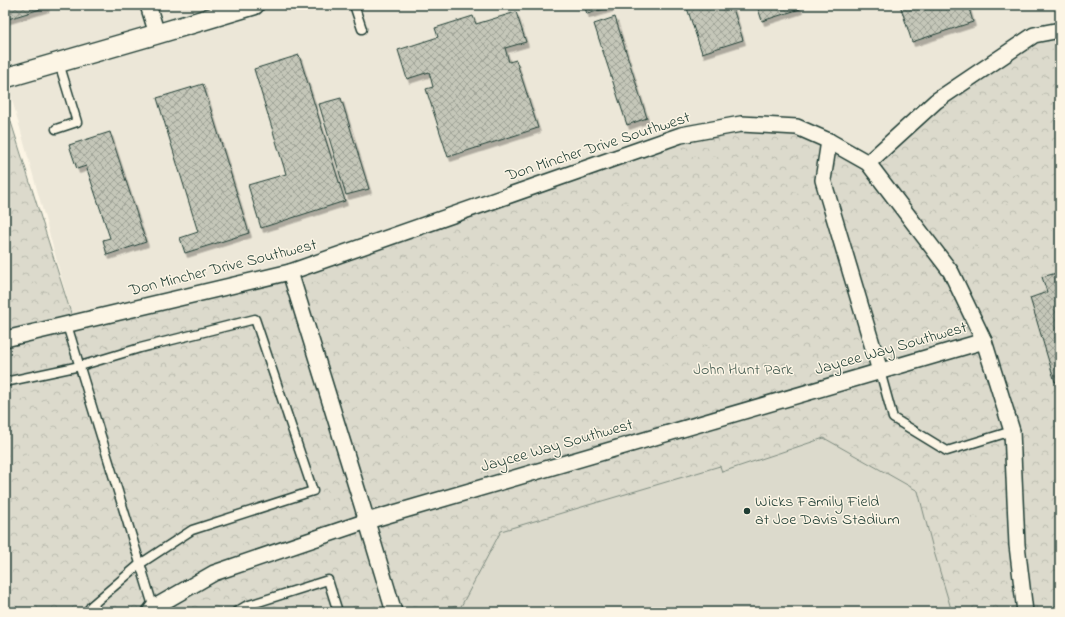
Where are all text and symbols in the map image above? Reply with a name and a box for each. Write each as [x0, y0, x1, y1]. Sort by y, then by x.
street label: Don Mincher Drive Southwest [502, 106, 694, 188]
street label: Don Mincher Drive Southwest [126, 233, 320, 303]
street label: Jaycee Way Southwest [812, 316, 970, 382]
park label: John Hunt Park [693, 358, 794, 382]
street label: Jaycee Way Southwest [478, 413, 636, 479]
place label: Wicks Family Field at Joe Davis Stadium [755, 490, 900, 532]
marker: Wicks Family Field at Joe Davis Stadium [742, 506, 752, 516]

